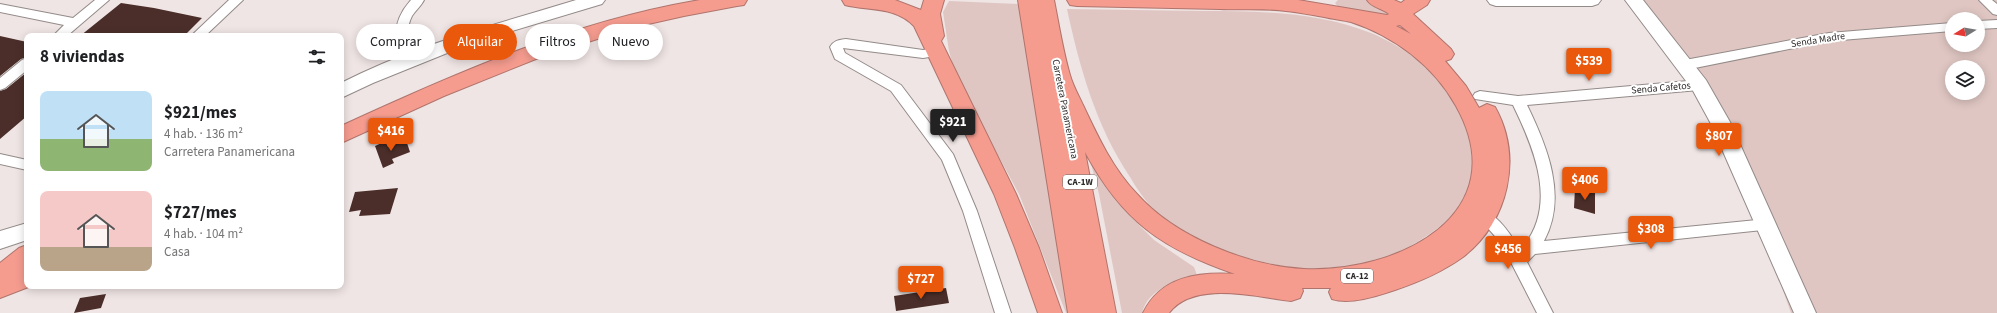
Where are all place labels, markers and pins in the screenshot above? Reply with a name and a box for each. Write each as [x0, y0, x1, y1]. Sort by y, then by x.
pin: $539 [1565, 48, 1613, 82]
pin: $921 [929, 109, 977, 143]
pin: $416 [367, 118, 415, 152]
pin: $807 [1695, 123, 1743, 157]
pin: $406 [1561, 167, 1609, 201]
pin: $308 [1627, 216, 1675, 250]
pin: $456 [1484, 236, 1532, 270]
pin: $727 [897, 266, 945, 300]

